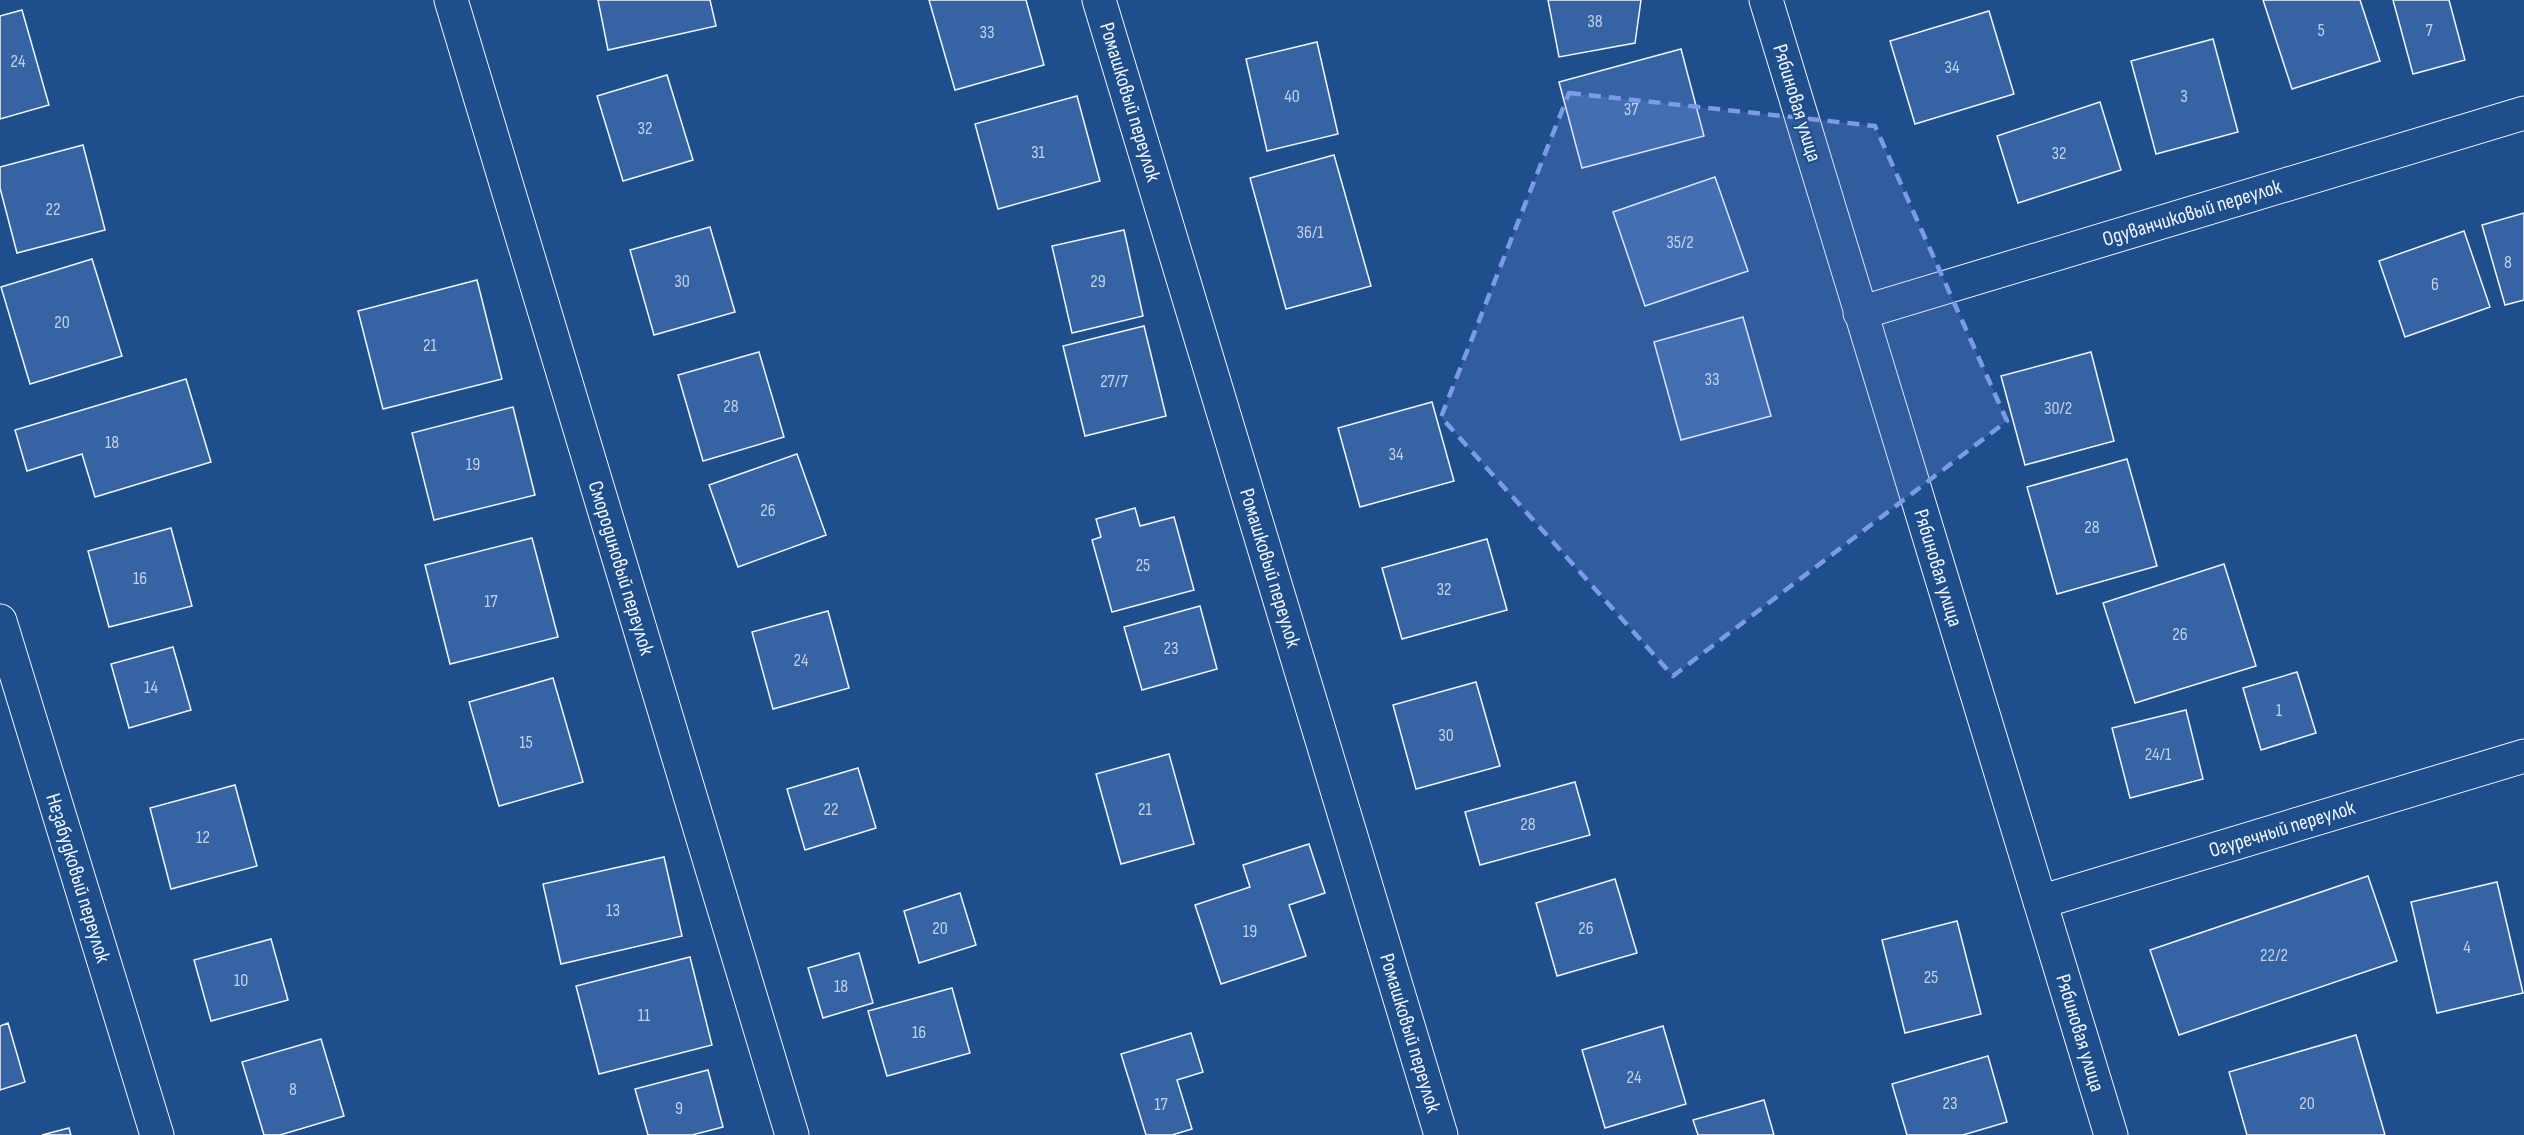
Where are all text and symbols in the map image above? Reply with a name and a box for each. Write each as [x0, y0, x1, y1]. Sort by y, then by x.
house number: 38 [1587, 11, 1603, 32]
street label: Ромашковый переулок [1094, 19, 1166, 185]
house number: 5 [2317, 20, 2325, 41]
house number: 7 [2425, 20, 2433, 41]
house number: 33 [979, 22, 995, 43]
street label: Рябиновая улица [1767, 41, 1827, 165]
house number: 24 [11, 51, 26, 72]
house number: 34 [1944, 57, 1960, 78]
house number: 40 [1284, 86, 1300, 107]
house number: 3 [2180, 86, 2188, 107]
house number: 37 [1624, 99, 1639, 120]
house number: 32 [638, 118, 652, 139]
house number: 31 [1031, 142, 1046, 163]
house number: 32 [2052, 143, 2066, 164]
street label: Одуванчиковый переулок [2100, 174, 2285, 252]
house number: 22 [46, 199, 60, 220]
house number: 36/1 [1297, 222, 1324, 243]
house number: 35/2 [1666, 232, 1694, 253]
house number: 8 [2504, 252, 2512, 273]
house number: 30 [674, 271, 690, 292]
house number: 29 [1090, 271, 1106, 292]
house number: 6 [2431, 274, 2439, 295]
house number: 20 [54, 312, 70, 333]
house number: 21 [423, 335, 438, 356]
house number: 33 [1704, 369, 1720, 390]
house number: 27/7 [1100, 371, 1129, 392]
house number: 28 [723, 396, 739, 417]
house number: 30/2 [2044, 398, 2072, 419]
house number: 18 [105, 432, 119, 453]
house number: 34 [1388, 444, 1404, 465]
house number: 19 [466, 454, 480, 475]
street label: Смородиновый переулок [583, 478, 659, 658]
street label: Ромашковый переулок [1234, 485, 1306, 651]
house number: 26 [760, 500, 776, 521]
street label: Рябиновая улица [1908, 506, 1968, 630]
house number: 28 [2084, 517, 2100, 538]
house number: 25 [1136, 555, 1150, 576]
house number: 16 [133, 568, 147, 589]
house number: 32 [1437, 579, 1451, 600]
house number: 17 [484, 591, 499, 612]
house number: 26 [2172, 624, 2188, 645]
house number: 23 [1164, 638, 1179, 659]
house number: 24 [794, 650, 809, 671]
house number: 14 [144, 677, 158, 698]
house number: 1 [2276, 700, 2283, 721]
house number: 30 [1438, 725, 1454, 746]
house number: 15 [519, 732, 533, 753]
house number: 24/1 [2145, 744, 2172, 765]
street label: Незабудковый переулок [40, 790, 116, 966]
street label: Огуречный переулок [2206, 795, 2358, 863]
house number: 22 [824, 799, 838, 820]
house number: 21 [1138, 799, 1153, 820]
house number: 28 [1520, 814, 1536, 835]
house number: 12 [196, 827, 210, 848]
house number: 13 [606, 900, 620, 921]
house number: 20 [932, 918, 948, 939]
house number: 26 [1578, 918, 1594, 939]
house number: 19 [1243, 921, 1257, 942]
house number: 4 [2463, 937, 2471, 958]
house number: 22/2 [2260, 945, 2288, 966]
street label: Ромашковый переулок [1374, 950, 1446, 1116]
house number: 25 [1924, 967, 1938, 988]
house number: 10 [234, 970, 248, 991]
street label: Рябиновая улица [2050, 971, 2110, 1095]
house number: 18 [834, 976, 848, 997]
house number: 11 [638, 1005, 651, 1026]
house number: 16 [912, 1022, 926, 1043]
house number: 24 [1627, 1067, 1642, 1088]
house number: 8 [289, 1079, 297, 1100]
house number: 23 [1943, 1093, 1958, 1114]
house number: 20 [2299, 1093, 2315, 1114]
house number: 17 [1154, 1094, 1169, 1115]
house number: 9 [675, 1098, 683, 1119]

